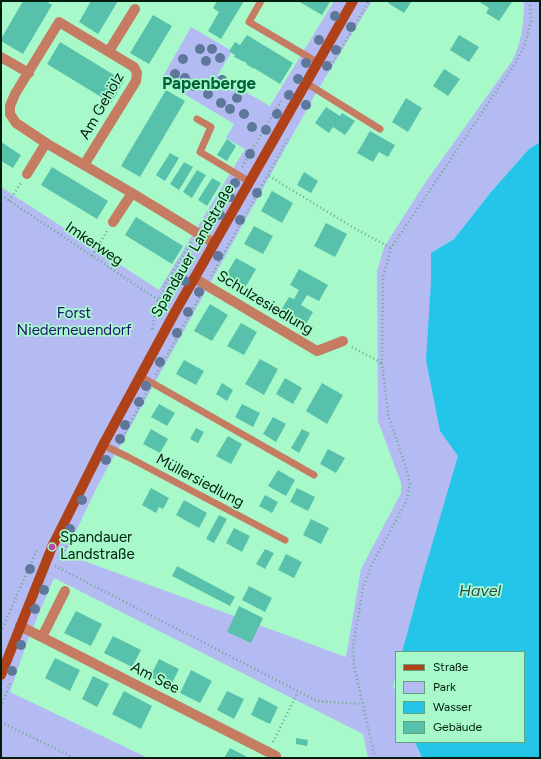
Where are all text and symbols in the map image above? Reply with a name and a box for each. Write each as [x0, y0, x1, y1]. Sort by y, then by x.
street label: Am Gehölz [76, 69, 128, 143]
district label: Papenberge [162, 74, 256, 94]
street label: Spandauer Landstraße [148, 181, 238, 321]
street label: Imkerweg [62, 218, 126, 270]
street label: Schulzesiedlung [214, 267, 316, 339]
park label: Forst Niederneuendorf [17, 305, 131, 340]
street label: Müllersiedlung [153, 450, 247, 512]
place label: Spandauer Landstraße [60, 529, 135, 564]
marker: Spandauer Landstraße [47, 542, 57, 552]
water label: Havel [459, 581, 501, 601]
legend [395, 651, 525, 743]
street label: Am See [128, 658, 182, 698]
text: Straße [433, 660, 468, 674]
text: Park [433, 680, 456, 694]
text: Wasser [433, 700, 472, 714]
text: Gebäude [433, 720, 482, 734]

